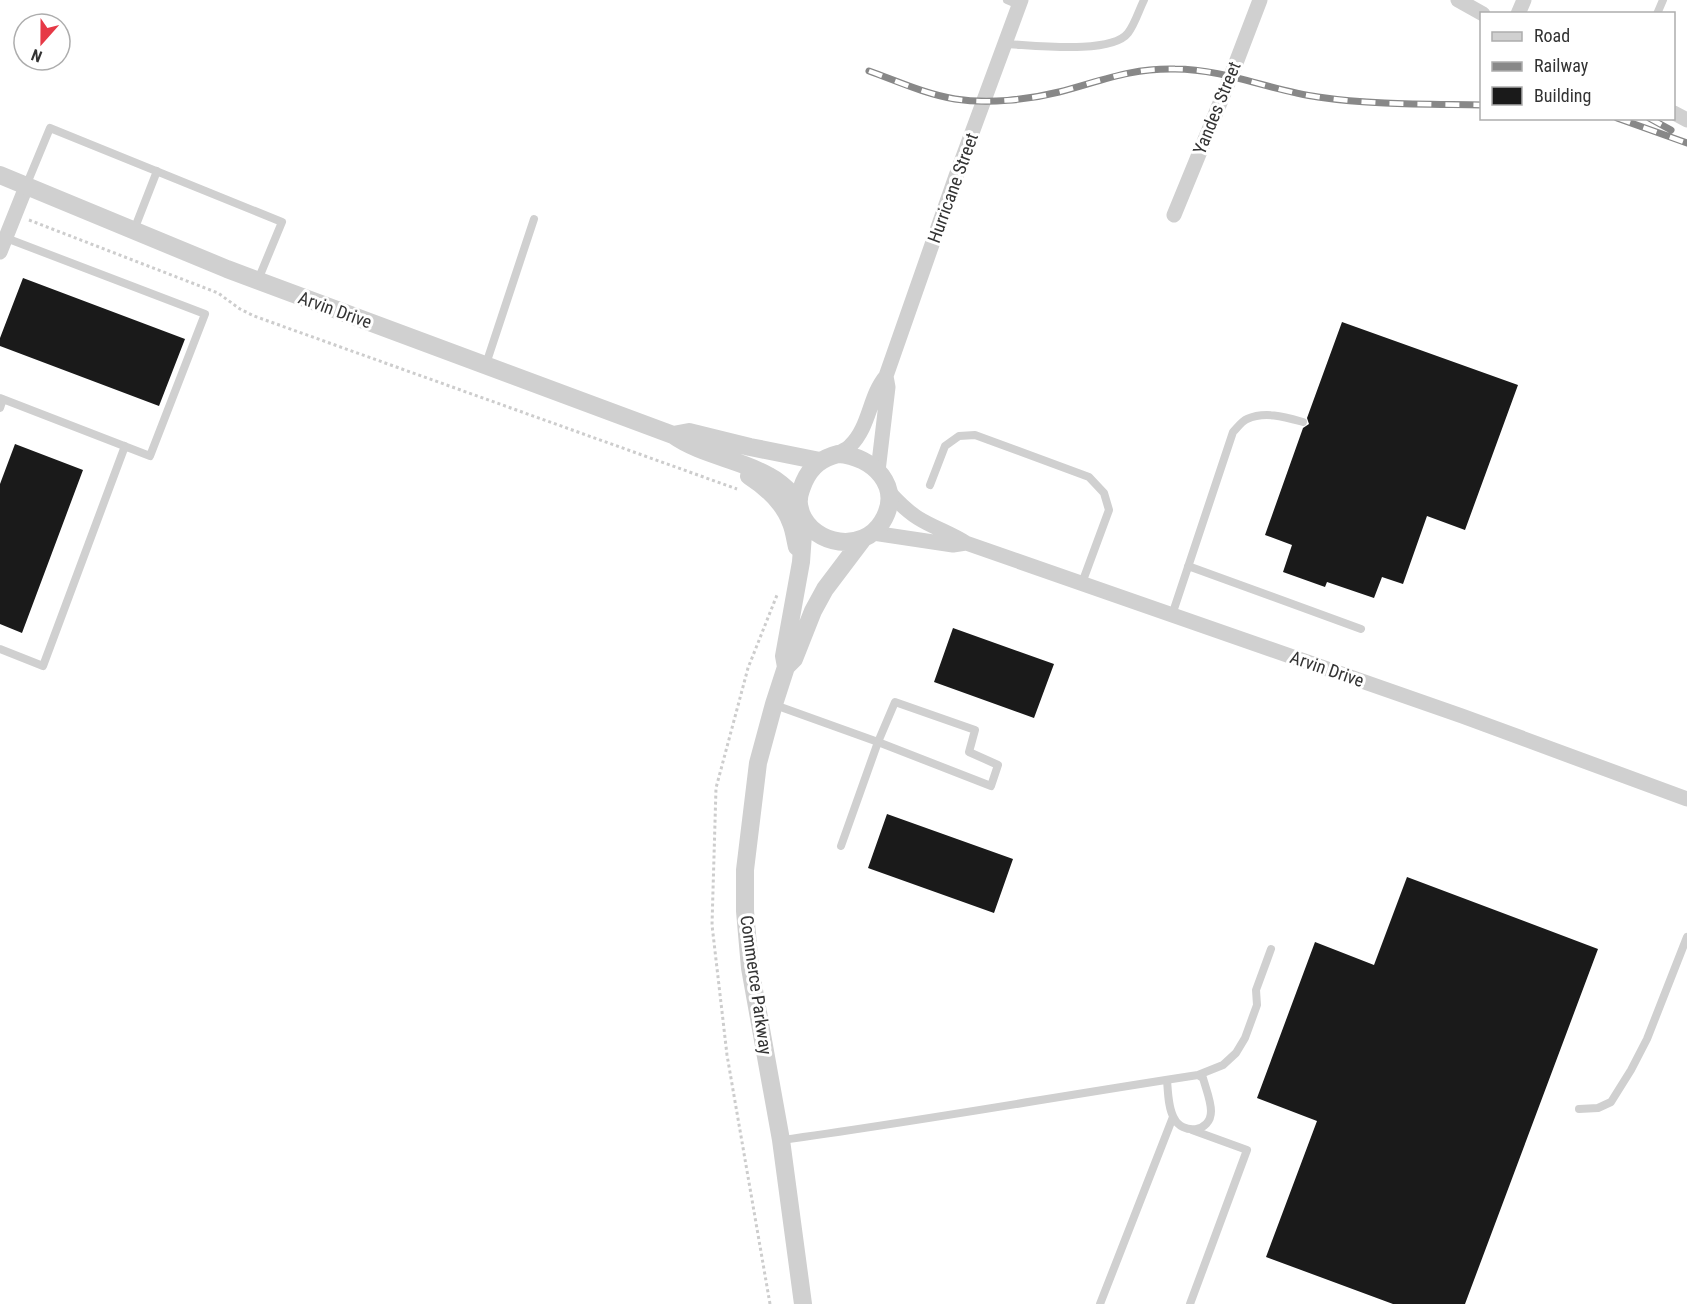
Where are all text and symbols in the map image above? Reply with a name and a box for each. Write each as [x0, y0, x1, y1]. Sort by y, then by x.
north arrow [12, 12, 72, 72]
legend [1480, 12, 1675, 120]
text: Road [1534, 25, 1570, 46]
text: N [29, 45, 45, 66]
text: Railway [1534, 55, 1589, 76]
street label: Yandes Street [1188, 58, 1245, 157]
text: Building [1534, 85, 1591, 106]
street label: Hurricane Street [923, 130, 982, 246]
street label: Arvin Drive [296, 287, 375, 333]
street label: Arvin Drive [1288, 646, 1367, 691]
street label: Commerce Parkway [736, 914, 777, 1057]

